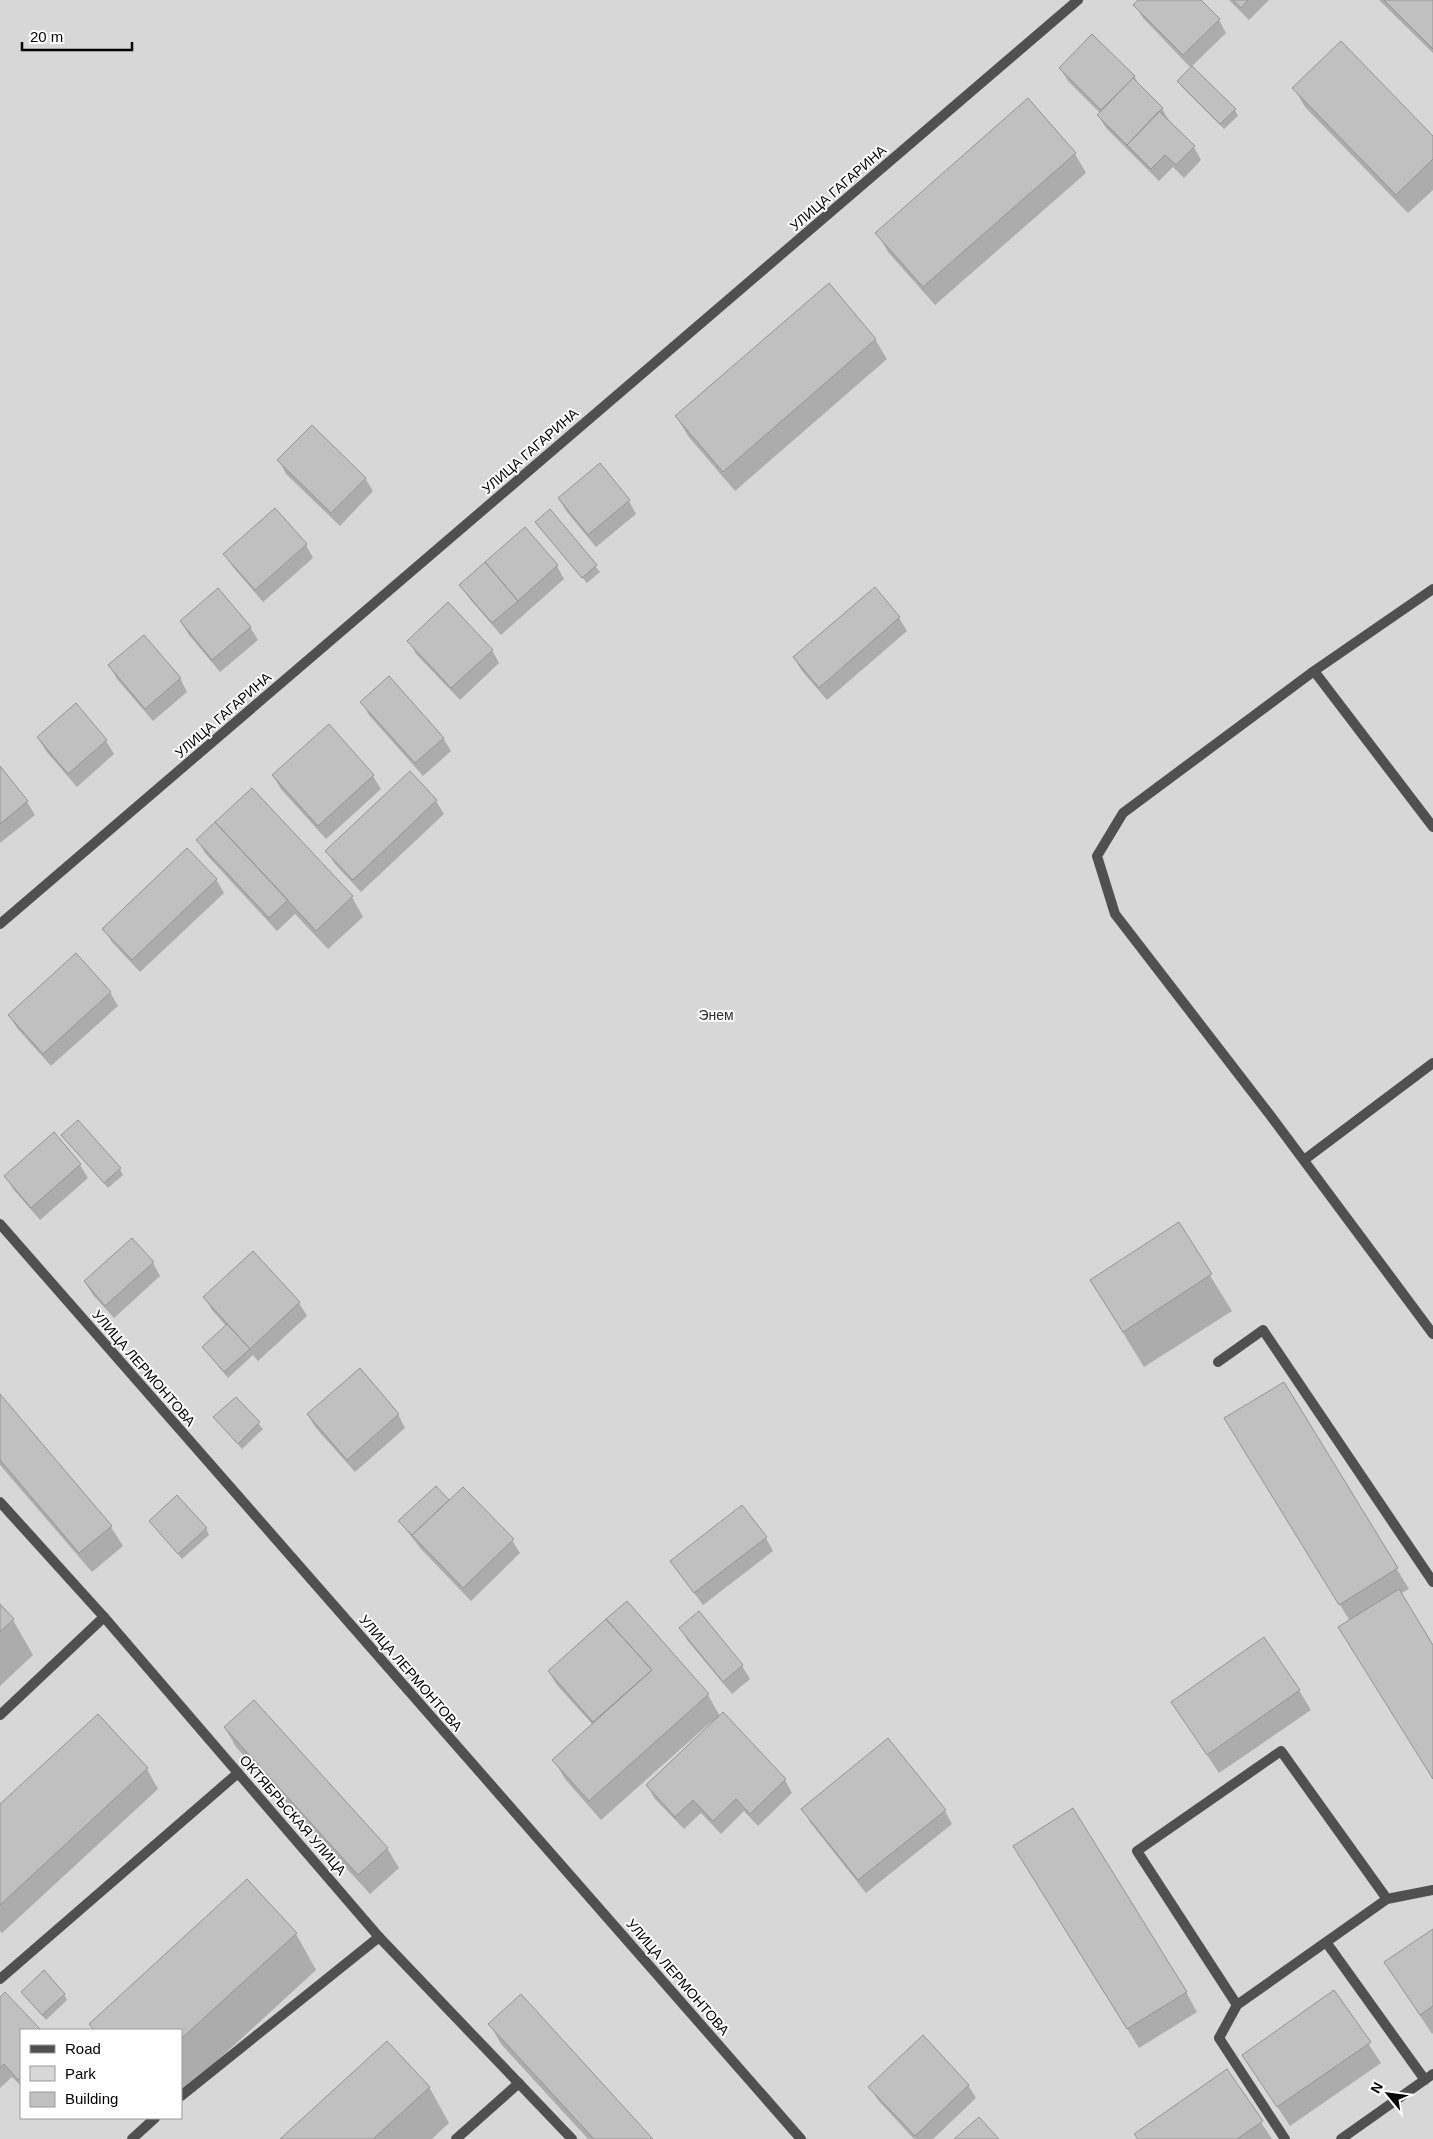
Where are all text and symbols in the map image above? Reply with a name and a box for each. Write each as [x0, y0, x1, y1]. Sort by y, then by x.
scale bar [22, 20, 132, 52]
text: 20 m [30, 28, 63, 45]
street label: УЛИЦА ГАГАРИНА [787, 141, 890, 234]
street label: УЛИЦА ГАГАРИНА [479, 404, 582, 497]
street label: УЛИЦА ГАГАРИНА [172, 668, 275, 761]
park label: Энем [698, 1007, 734, 1023]
street label: УЛИЦА ЛЕРМОНТОВА [89, 1307, 199, 1430]
street label: УЛИЦА ЛЕРМОНТОВА [356, 1612, 466, 1735]
street label: ОКТЯБРЬСКАЯ УЛИЦА [237, 1752, 350, 1879]
street label: УЛИЦА ЛЕРМОНТОВА [623, 1916, 733, 2039]
legend [20, 2029, 182, 2119]
text: Road [65, 2040, 101, 2057]
text: Park [65, 2065, 96, 2082]
north arrow [1363, 2069, 1413, 2119]
text: N [1367, 2079, 1386, 2096]
text: Building [65, 2090, 118, 2107]

